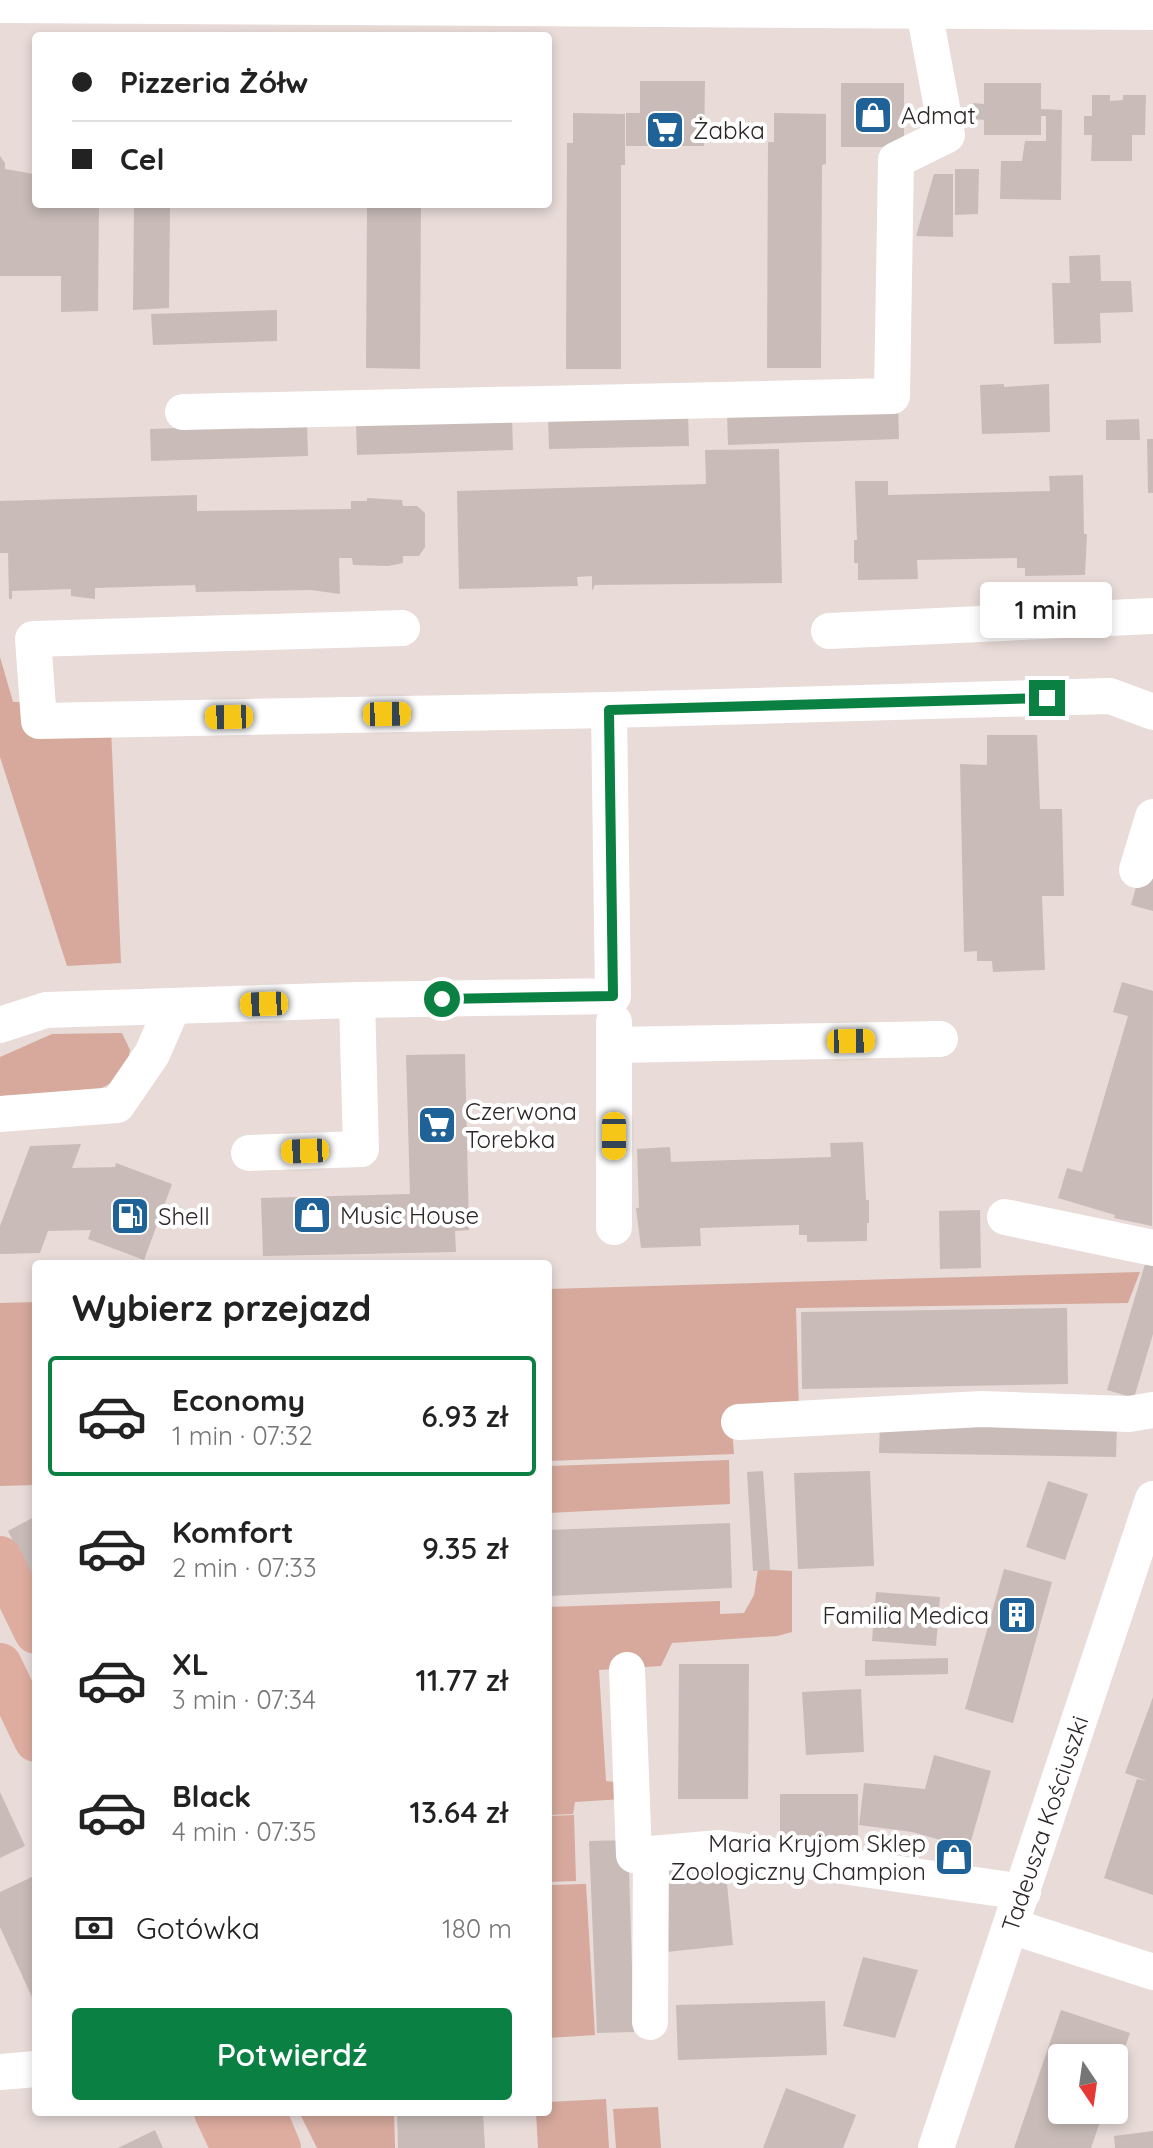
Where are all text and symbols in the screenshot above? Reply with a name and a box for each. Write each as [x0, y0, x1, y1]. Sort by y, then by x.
text: Pizzeria Żółw [120, 63, 308, 101]
shop icon: Admat [852, 94, 894, 136]
place label: Admat [901, 100, 976, 130]
supermarket icon: Żabka [644, 109, 686, 151]
place label: Żabka [693, 115, 765, 145]
text: Cel [120, 140, 165, 178]
callout: 1 min [981, 582, 1113, 638]
text: 1 min [1015, 593, 1077, 626]
route end [1029, 680, 1065, 716]
car [363, 702, 411, 726]
car [205, 705, 253, 729]
route start [424, 981, 460, 1017]
car [240, 991, 288, 1017]
car [827, 1029, 875, 1053]
place label: Czerwona Torebka [465, 1096, 577, 1154]
supermarket icon: Czerwona Torebka [416, 1104, 458, 1146]
car [602, 1112, 626, 1160]
car [281, 1138, 329, 1164]
shop icon: Music House [291, 1194, 333, 1236]
fuel station icon: Shell [109, 1195, 151, 1237]
place label: Music House [340, 1200, 479, 1230]
place label: Shell [158, 1201, 210, 1231]
text: Wybierz przejazd [72, 1285, 371, 1330]
icon: car [76, 1380, 148, 1452]
text: Economy [172, 1381, 305, 1419]
text: 6.93 zł [421, 1397, 508, 1435]
text: 1 min · 07:32 [172, 1419, 313, 1452]
icon: car [76, 1512, 148, 1584]
text: Komfort [172, 1513, 294, 1551]
text: 9.35 zł [422, 1529, 508, 1567]
text: 2 min · 07:33 [172, 1551, 317, 1584]
building icon: Familia Medica [996, 1594, 1038, 1636]
place label: Familia Medica [823, 1600, 989, 1630]
icon: car [76, 1644, 148, 1716]
text: XL [172, 1645, 209, 1683]
text: 11.77 zł [416, 1661, 508, 1699]
text: 3 min · 07:34 [172, 1683, 316, 1716]
street label: Tadeusza Kościuszki [994, 1712, 1094, 1935]
icon: car [76, 1776, 148, 1848]
text: Black [172, 1777, 251, 1815]
text: 13.64 zł [410, 1793, 508, 1831]
text: 4 min · 07:35 [172, 1815, 316, 1848]
place label: Maria Kryjom Sklep Zoologiczny Champion [670, 1828, 926, 1886]
shop icon: Maria Kryjom Sklep Zoologiczny Champion [933, 1836, 975, 1878]
icon: cash [72, 1906, 116, 1950]
text: Gotówka [136, 1909, 260, 1947]
text: 180 m [442, 1912, 512, 1945]
button: Potwierdź [72, 2008, 512, 2100]
north arrow [1048, 2044, 1128, 2124]
map controls [1048, 2044, 1128, 2124]

